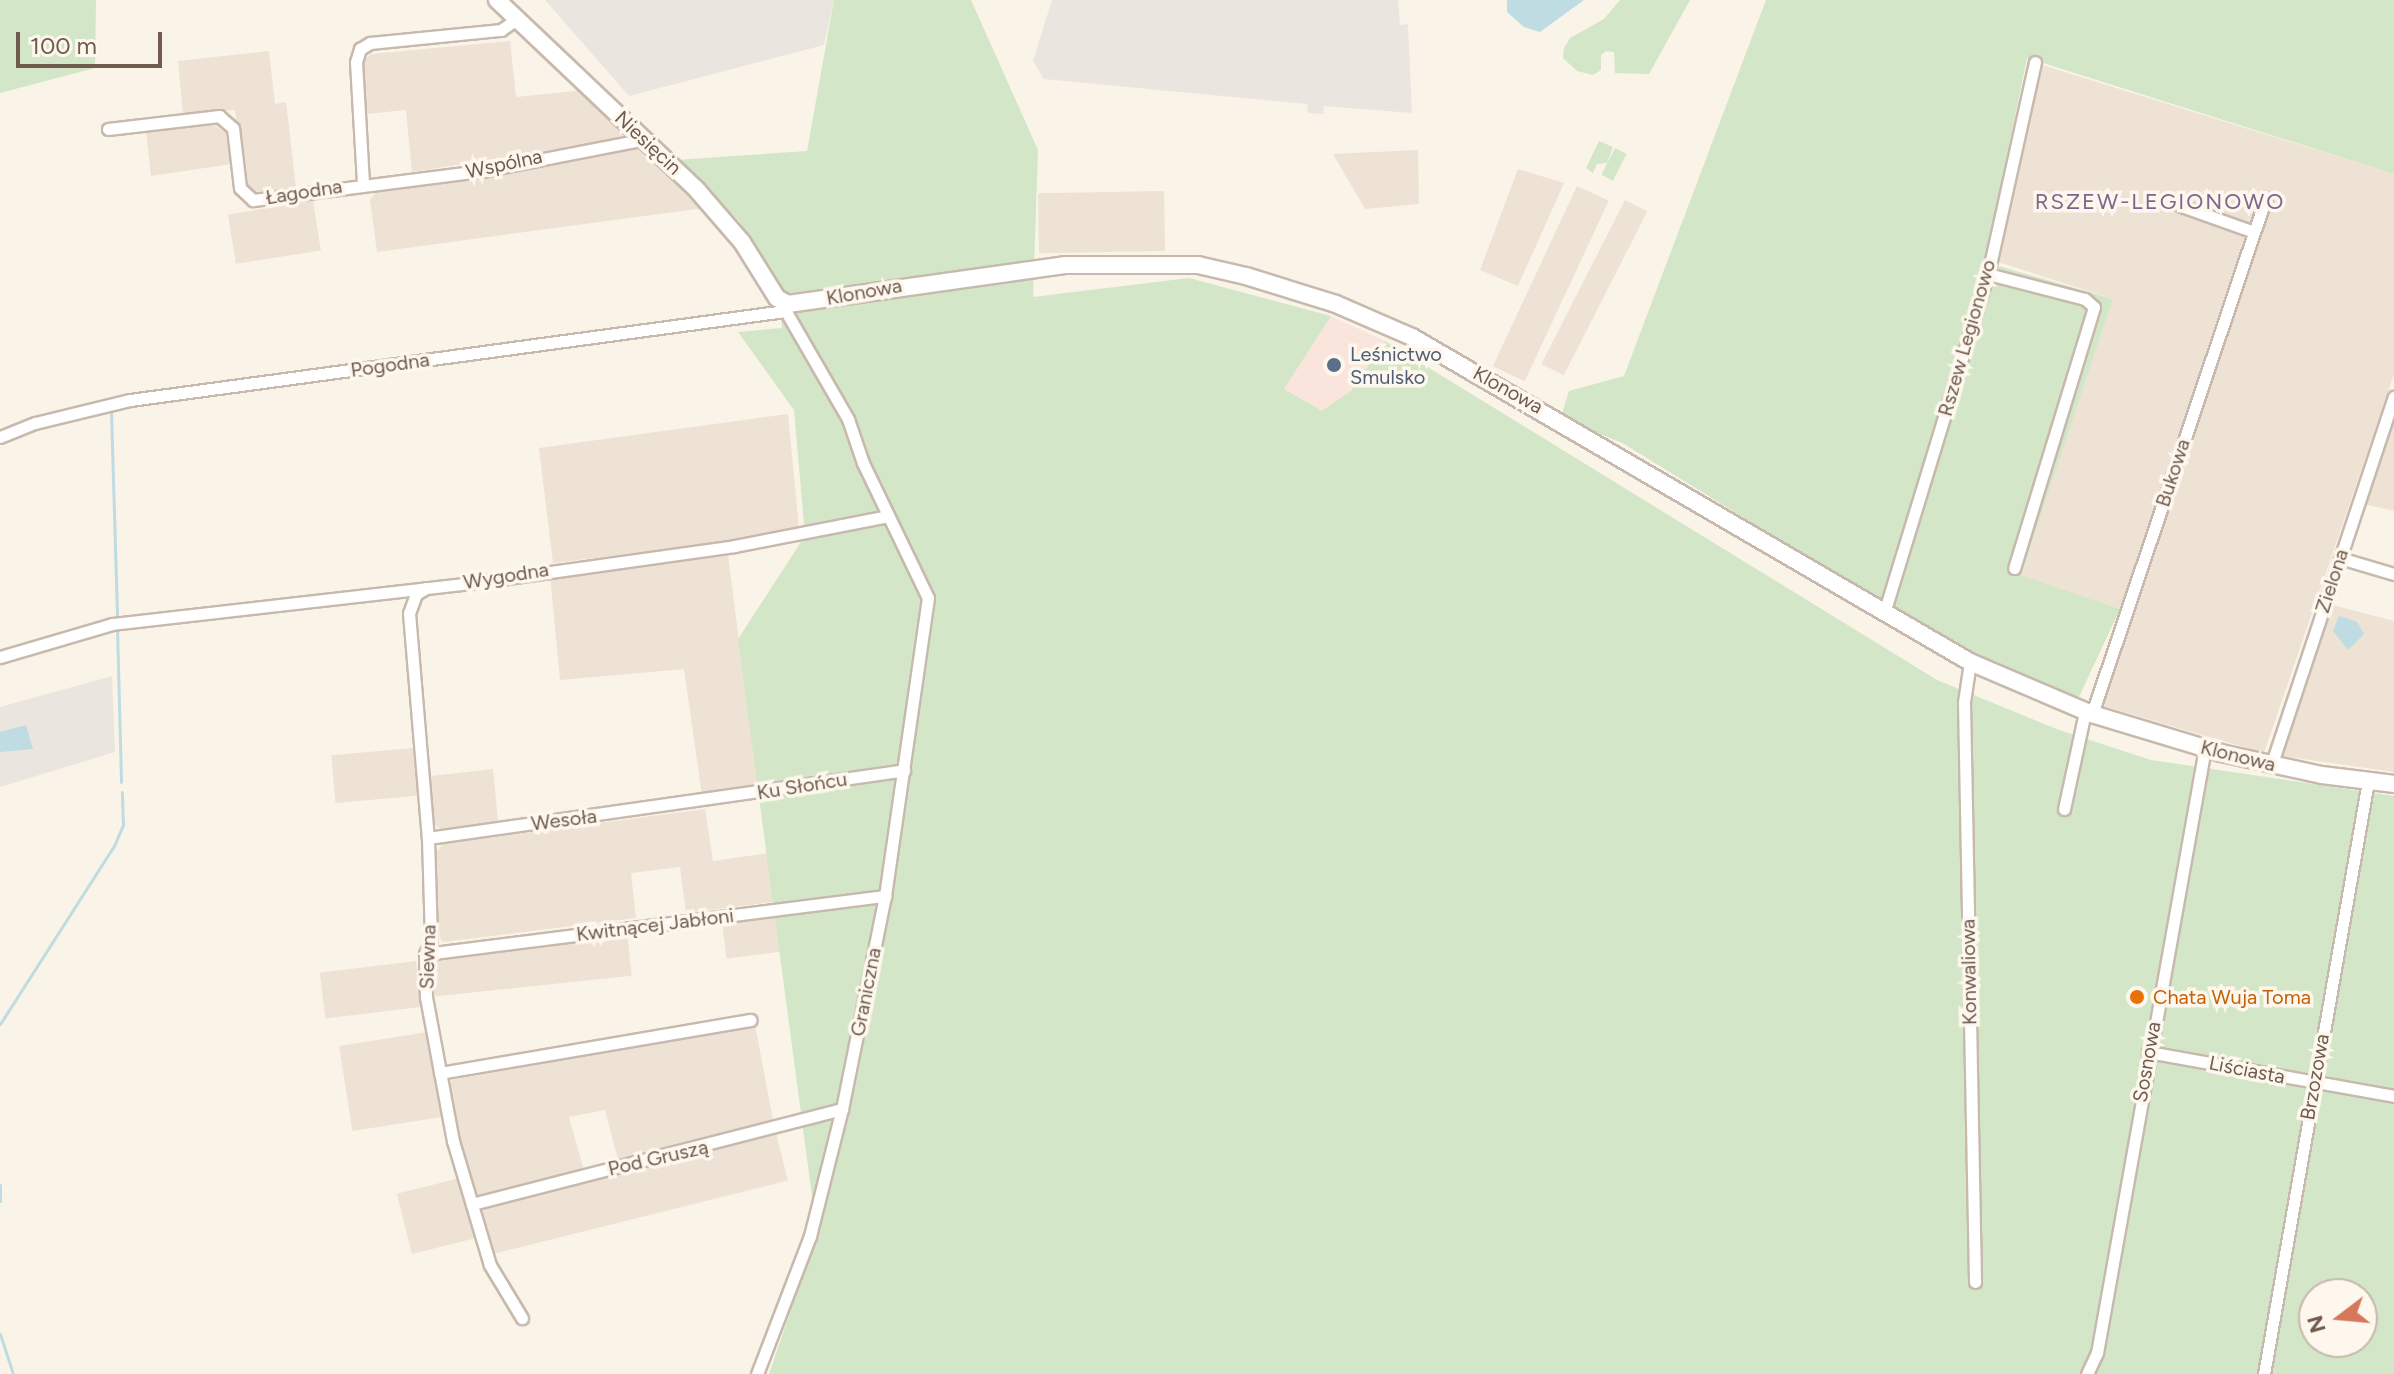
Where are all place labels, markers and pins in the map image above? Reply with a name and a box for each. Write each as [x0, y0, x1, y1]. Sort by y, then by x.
place label: Leśnictwo Smulsko [1350, 342, 1442, 389]
marker: Leśnictwo Smulsko [1325, 356, 1343, 374]
place label: Chata Wuja Toma [2153, 985, 2311, 1009]
marker: Chata Wuja Toma [2128, 988, 2146, 1006]

